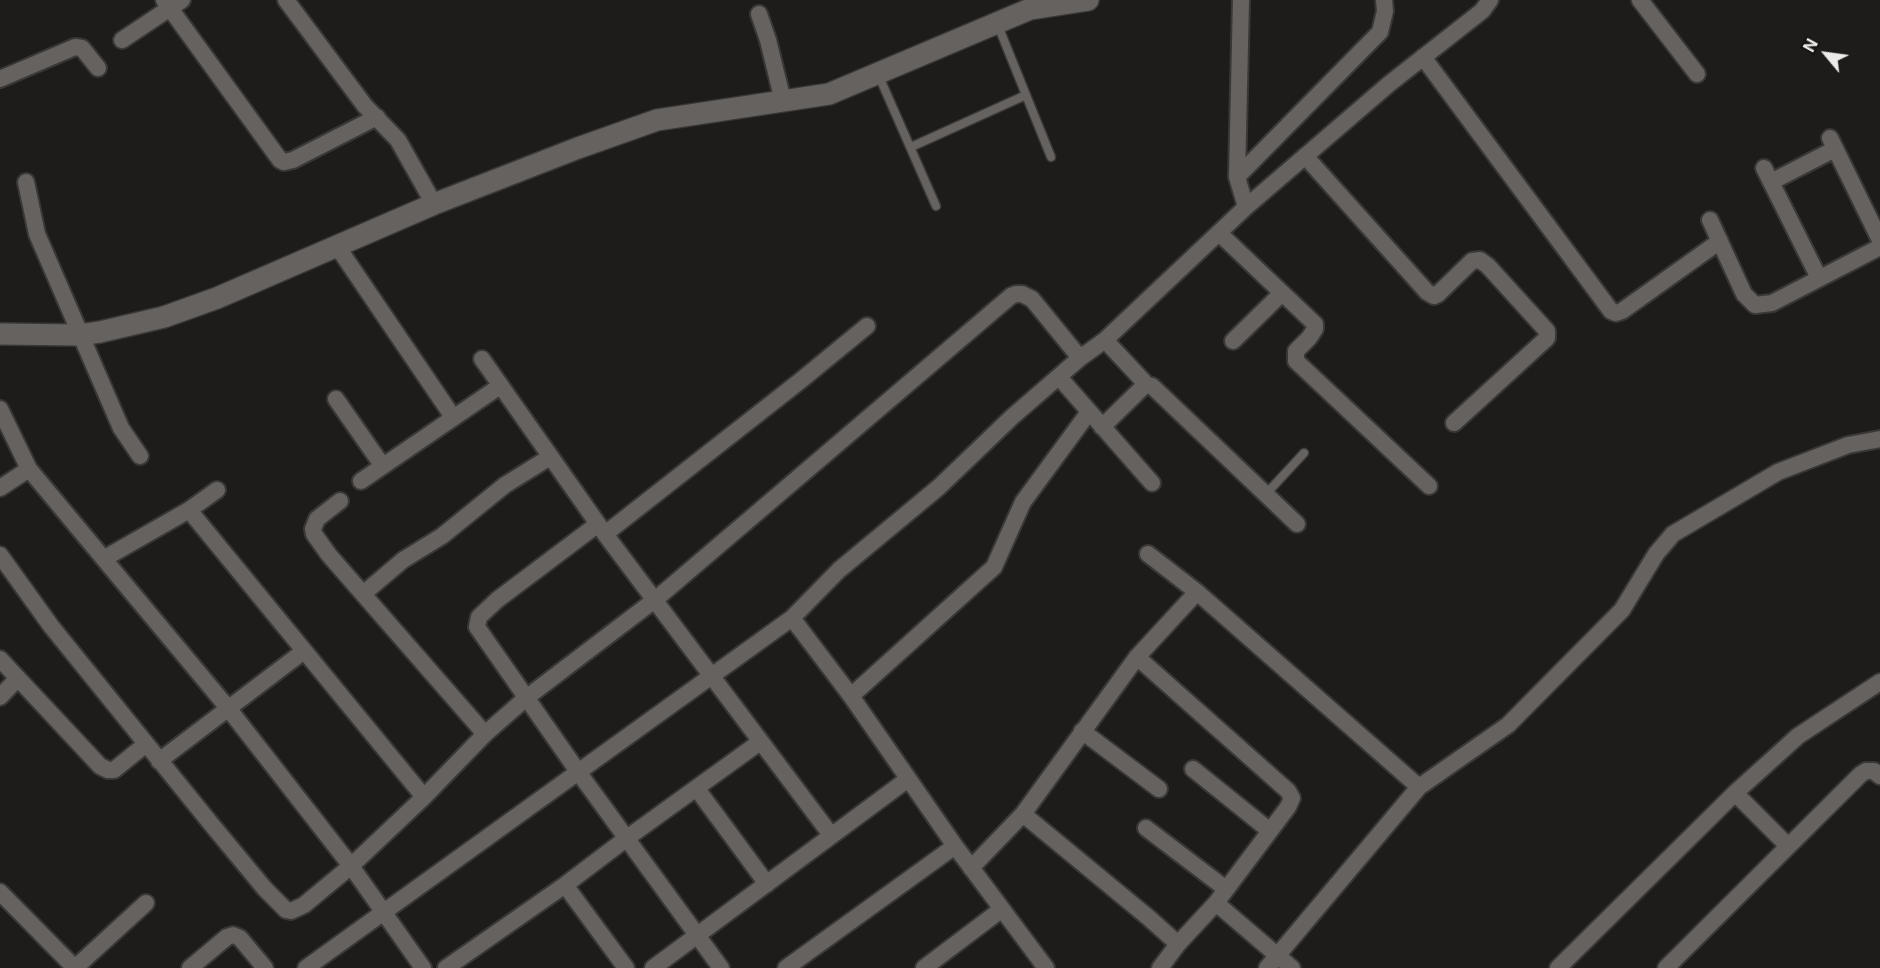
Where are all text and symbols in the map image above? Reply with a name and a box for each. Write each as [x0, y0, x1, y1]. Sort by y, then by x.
north arrow [1796, 24, 1856, 84]
text: N [1799, 35, 1822, 55]

